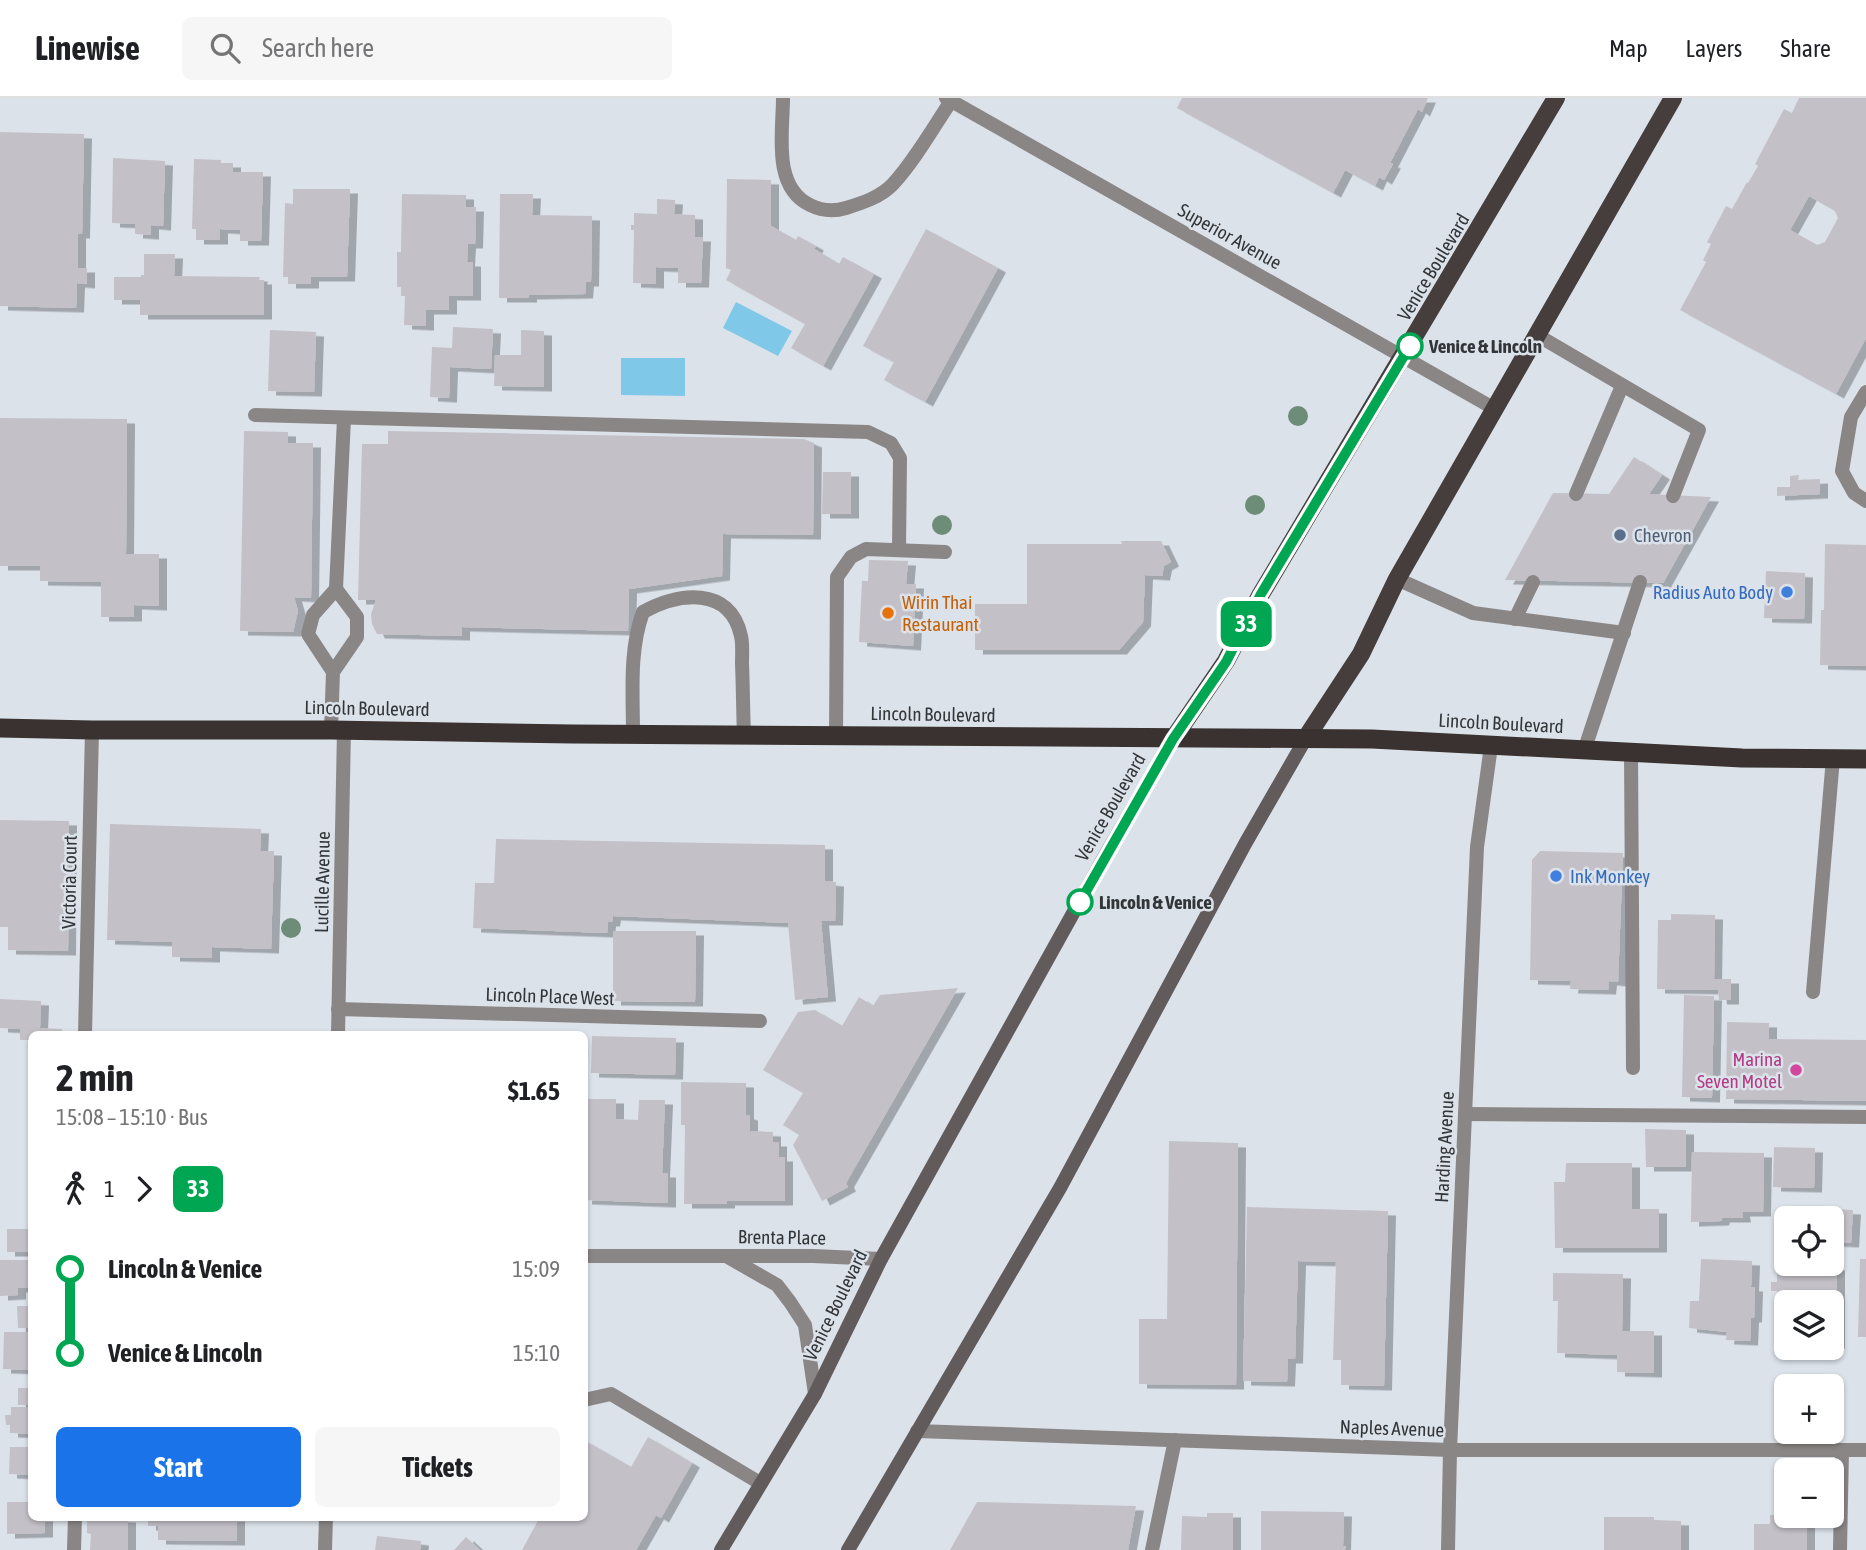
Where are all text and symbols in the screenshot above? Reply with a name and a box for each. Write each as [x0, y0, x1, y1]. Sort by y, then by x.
search box [182, 17, 672, 80]
text: Linewise [35, 29, 140, 67]
icon: search [206, 29, 244, 67]
text: Search here [262, 33, 374, 63]
text: Map [1609, 35, 1648, 62]
text: Layers [1686, 35, 1742, 62]
text: Share [1780, 35, 1831, 62]
street label: Superior Avenue [1175, 199, 1285, 273]
street label: Venice Boulevard [1392, 210, 1474, 324]
marker: Venice & Lincoln [1397, 333, 1423, 359]
place label: Venice & Lincoln [1428, 335, 1542, 357]
place label: Chevron [1634, 524, 1692, 546]
marker: Chevron [1612, 527, 1628, 543]
place label: Radius Auto Body [1653, 581, 1773, 603]
marker: Radius Auto Body [1779, 584, 1795, 600]
place label: Wirin Thai Restaurant [902, 591, 979, 635]
line badge: 33 [1214, 601, 1278, 647]
marker: Wirin Thai Restaurant [880, 605, 896, 621]
text: 33 [1235, 610, 1257, 637]
street label: Lincoln Boulevard [304, 696, 430, 720]
street label: Lincoln Boulevard [870, 702, 996, 726]
street label: Lincoln Boulevard [1438, 709, 1564, 737]
street label: Venice Boulevard [1070, 749, 1150, 865]
street label: Lucille Avenue [310, 831, 334, 933]
street label: Victoria Court [57, 835, 81, 929]
place label: Ink Monkey [1570, 865, 1650, 887]
marker: Ink Monkey [1548, 868, 1564, 884]
marker: Lincoln & Venice [1067, 889, 1093, 915]
place label: Lincoln & Venice [1099, 891, 1212, 913]
street label: Lincoln Place West [485, 983, 615, 1009]
place label: Marina Seven Motel [1697, 1048, 1782, 1092]
text: 2 min [56, 1056, 134, 1099]
marker: Marina Seven Motel [1788, 1062, 1804, 1078]
text: $1.65 [508, 1076, 560, 1106]
street label: Harding Avenue [1430, 1091, 1458, 1203]
text: 15:08 – 15:10 · Bus [56, 1104, 208, 1130]
icon: walk [56, 1170, 94, 1208]
icon: forward [125, 1170, 163, 1208]
text: 33 [187, 1175, 209, 1202]
text: 1 [104, 1176, 115, 1202]
map controls [1774, 1206, 1844, 1528]
button: locate [1774, 1206, 1844, 1276]
street label: Brenta Place [738, 1225, 826, 1249]
street label: Venice Boulevard [799, 1246, 871, 1364]
text: Lincoln & Venice [108, 1254, 262, 1284]
text: 15:09 [512, 1256, 560, 1282]
button: layers [1774, 1290, 1844, 1360]
text: Venice & Lincoln [108, 1338, 262, 1368]
text: 15:10 [513, 1340, 560, 1366]
button: + [1774, 1374, 1844, 1444]
street label: Naples Avenue [1339, 1415, 1445, 1441]
button: Start [56, 1427, 301, 1507]
button: Tickets [315, 1427, 560, 1507]
button: − [1774, 1458, 1844, 1528]

